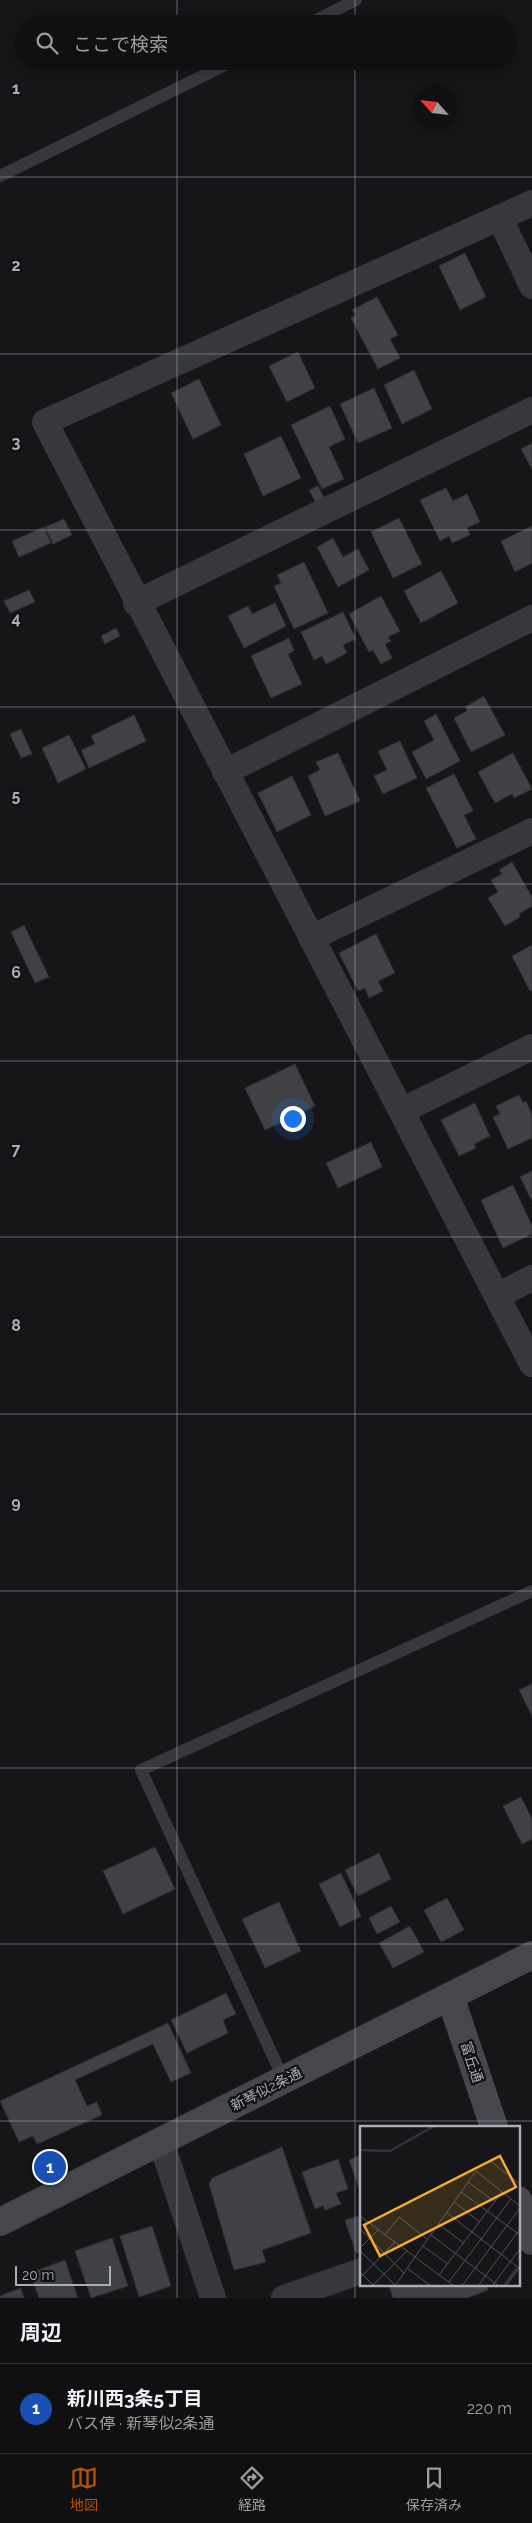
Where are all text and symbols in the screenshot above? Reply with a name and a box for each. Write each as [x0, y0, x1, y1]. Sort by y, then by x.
search box [15, 15, 517, 70]
icon: search [33, 29, 61, 57]
text: ここで検索 [73, 33, 168, 55]
text: 1 [12, 79, 20, 98]
north arrow [412, 85, 457, 130]
text: 2 [11, 256, 21, 275]
text: 3 [12, 433, 21, 452]
text: 4 [11, 609, 21, 628]
text: 5 [12, 786, 21, 805]
text: 6 [11, 963, 21, 982]
your location [280, 1106, 306, 1132]
text: 7 [12, 1140, 21, 1159]
text: 8 [11, 1316, 21, 1335]
text: 9 [11, 1493, 21, 1512]
street label: 富丘通 [458, 2040, 486, 2084]
street label: 新琴似2条通 [228, 2064, 304, 2114]
inset map [360, 2126, 520, 2286]
pin: 1 [34, 2148, 66, 2186]
scale bar [15, 2263, 111, 2286]
text: 20 m [22, 2267, 54, 2283]
text: 周辺 [20, 2320, 62, 2345]
text: 新川西3条5丁目 [67, 2387, 202, 2409]
text: 1 [32, 2399, 40, 2418]
text: 220 m [467, 2399, 512, 2418]
text: バス停 · 新琴似2条通 [67, 2414, 215, 2433]
tab: 地図 [70, 2464, 98, 2514]
tab: 経路 [238, 2464, 266, 2514]
tab: 保存済み [406, 2464, 462, 2514]

